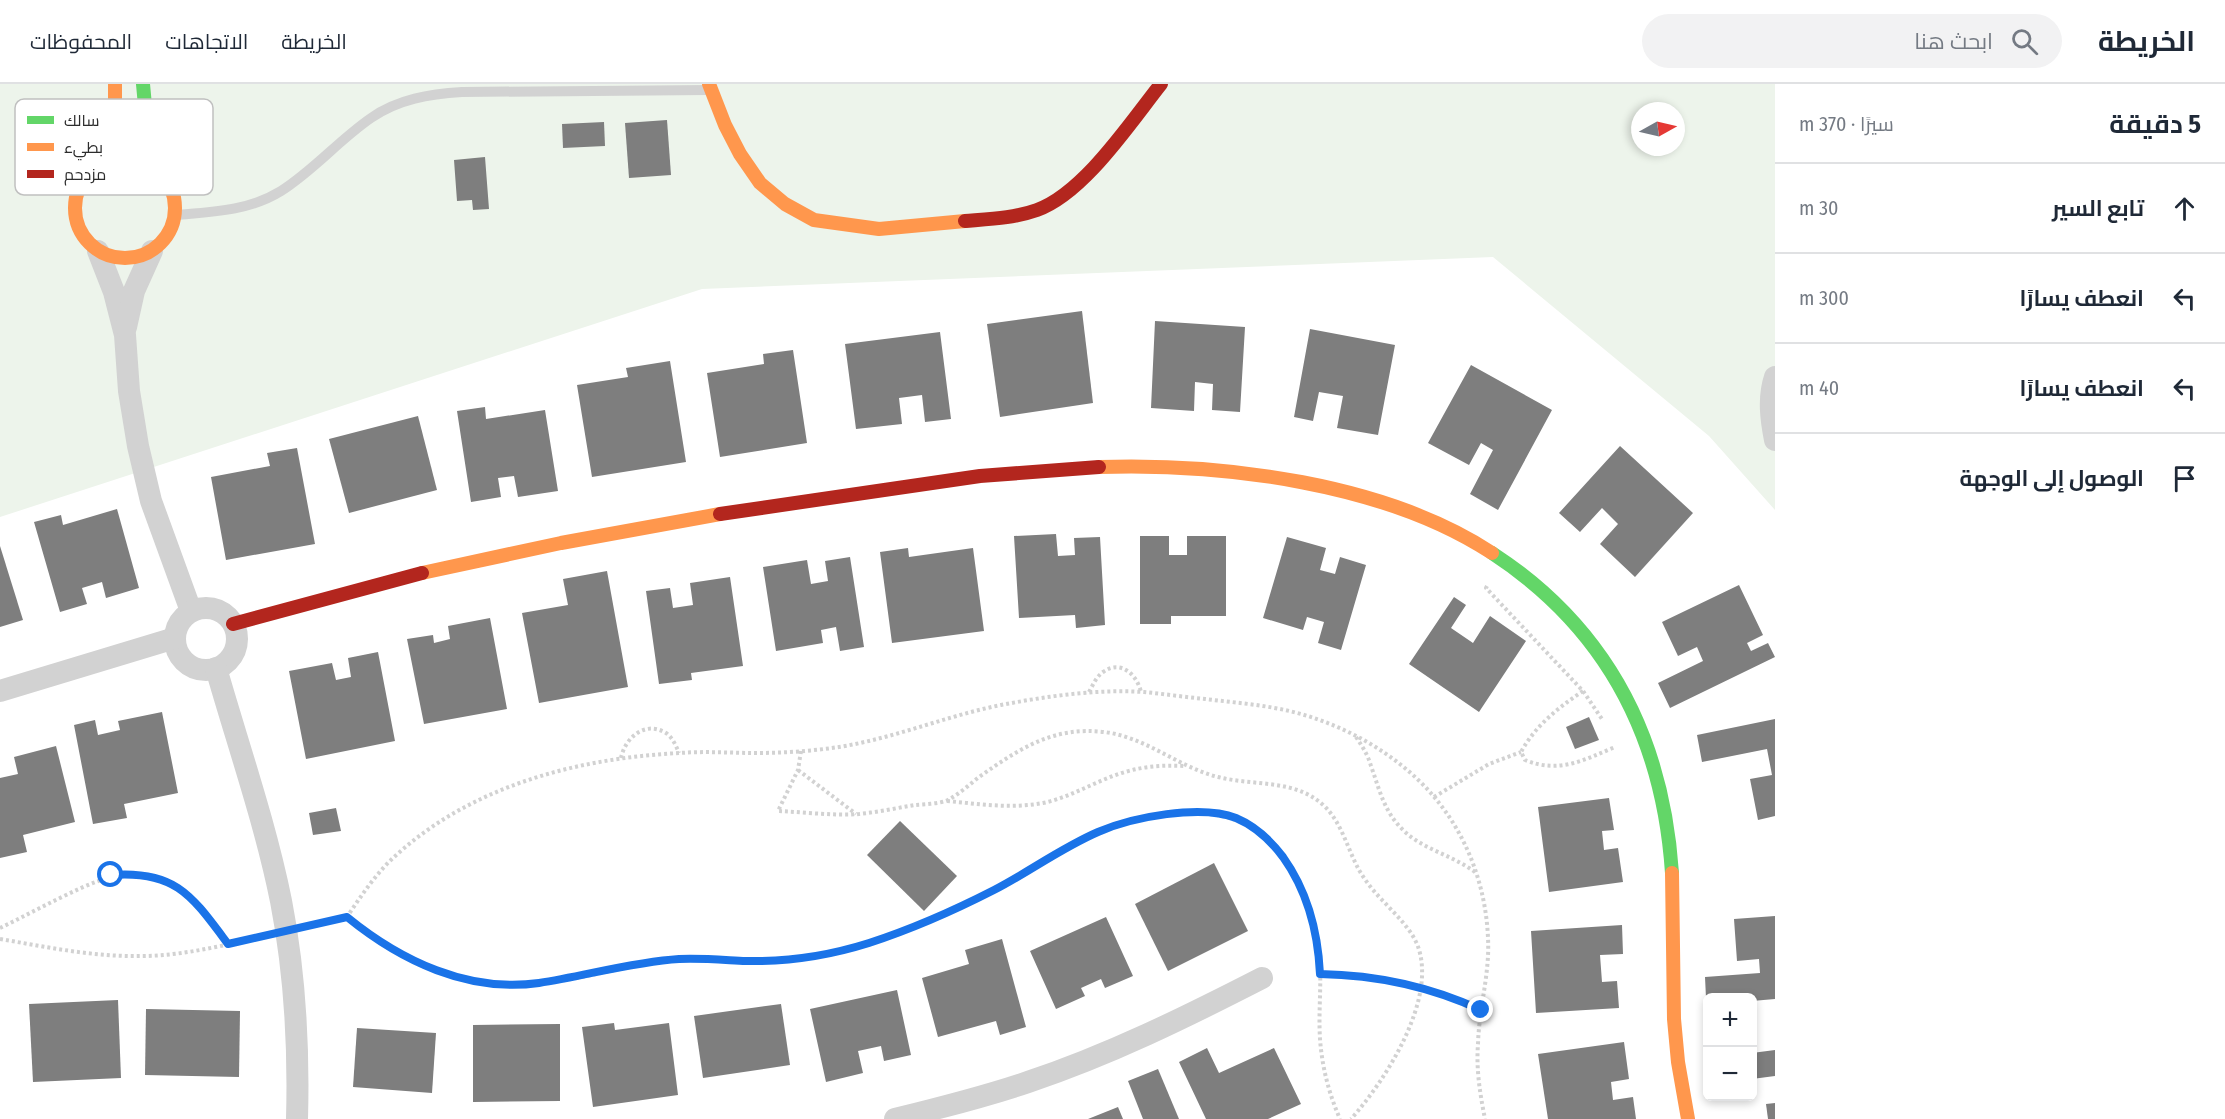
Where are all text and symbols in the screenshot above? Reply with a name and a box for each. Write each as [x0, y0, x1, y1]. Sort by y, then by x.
search box [1642, 14, 2062, 68]
icon: search [2008, 25, 2041, 58]
text: الخريطة [2098, 25, 2195, 58]
text: ابحث هنا [1914, 28, 1993, 55]
text: المحفوظات [30, 29, 132, 55]
text: الاتجاهات [165, 29, 248, 55]
text: الخريطة [281, 29, 347, 55]
legend [15, 99, 213, 195]
north arrow [1631, 102, 1685, 156]
text: 5 دقيقة [2109, 109, 2201, 140]
text: سالك [64, 111, 99, 130]
text: سيرًا · 370 m [1799, 112, 1894, 136]
text: بطيء [64, 138, 103, 161]
text: مزدحم [64, 165, 106, 186]
icon: ahead [2168, 192, 2201, 225]
text: تابع السير [2052, 195, 2144, 222]
text: 30 m [1799, 196, 1839, 220]
icon: left [2168, 282, 2201, 315]
text: انعطف يسارًا [2019, 285, 2144, 312]
text: 300 m [1799, 286, 1849, 310]
icon: left [2168, 372, 2201, 405]
text: انعطف يسارًا [2019, 375, 2144, 402]
text: 40 m [1799, 376, 1839, 400]
icon: arrive [2168, 462, 2201, 495]
text: الوصول إلى الوجهة [1960, 465, 2144, 492]
route start [97, 861, 123, 887]
map controls [1703, 993, 1757, 1101]
button: + [1703, 993, 1757, 1047]
route end [1467, 996, 1493, 1022]
button: − [1703, 1047, 1757, 1101]

